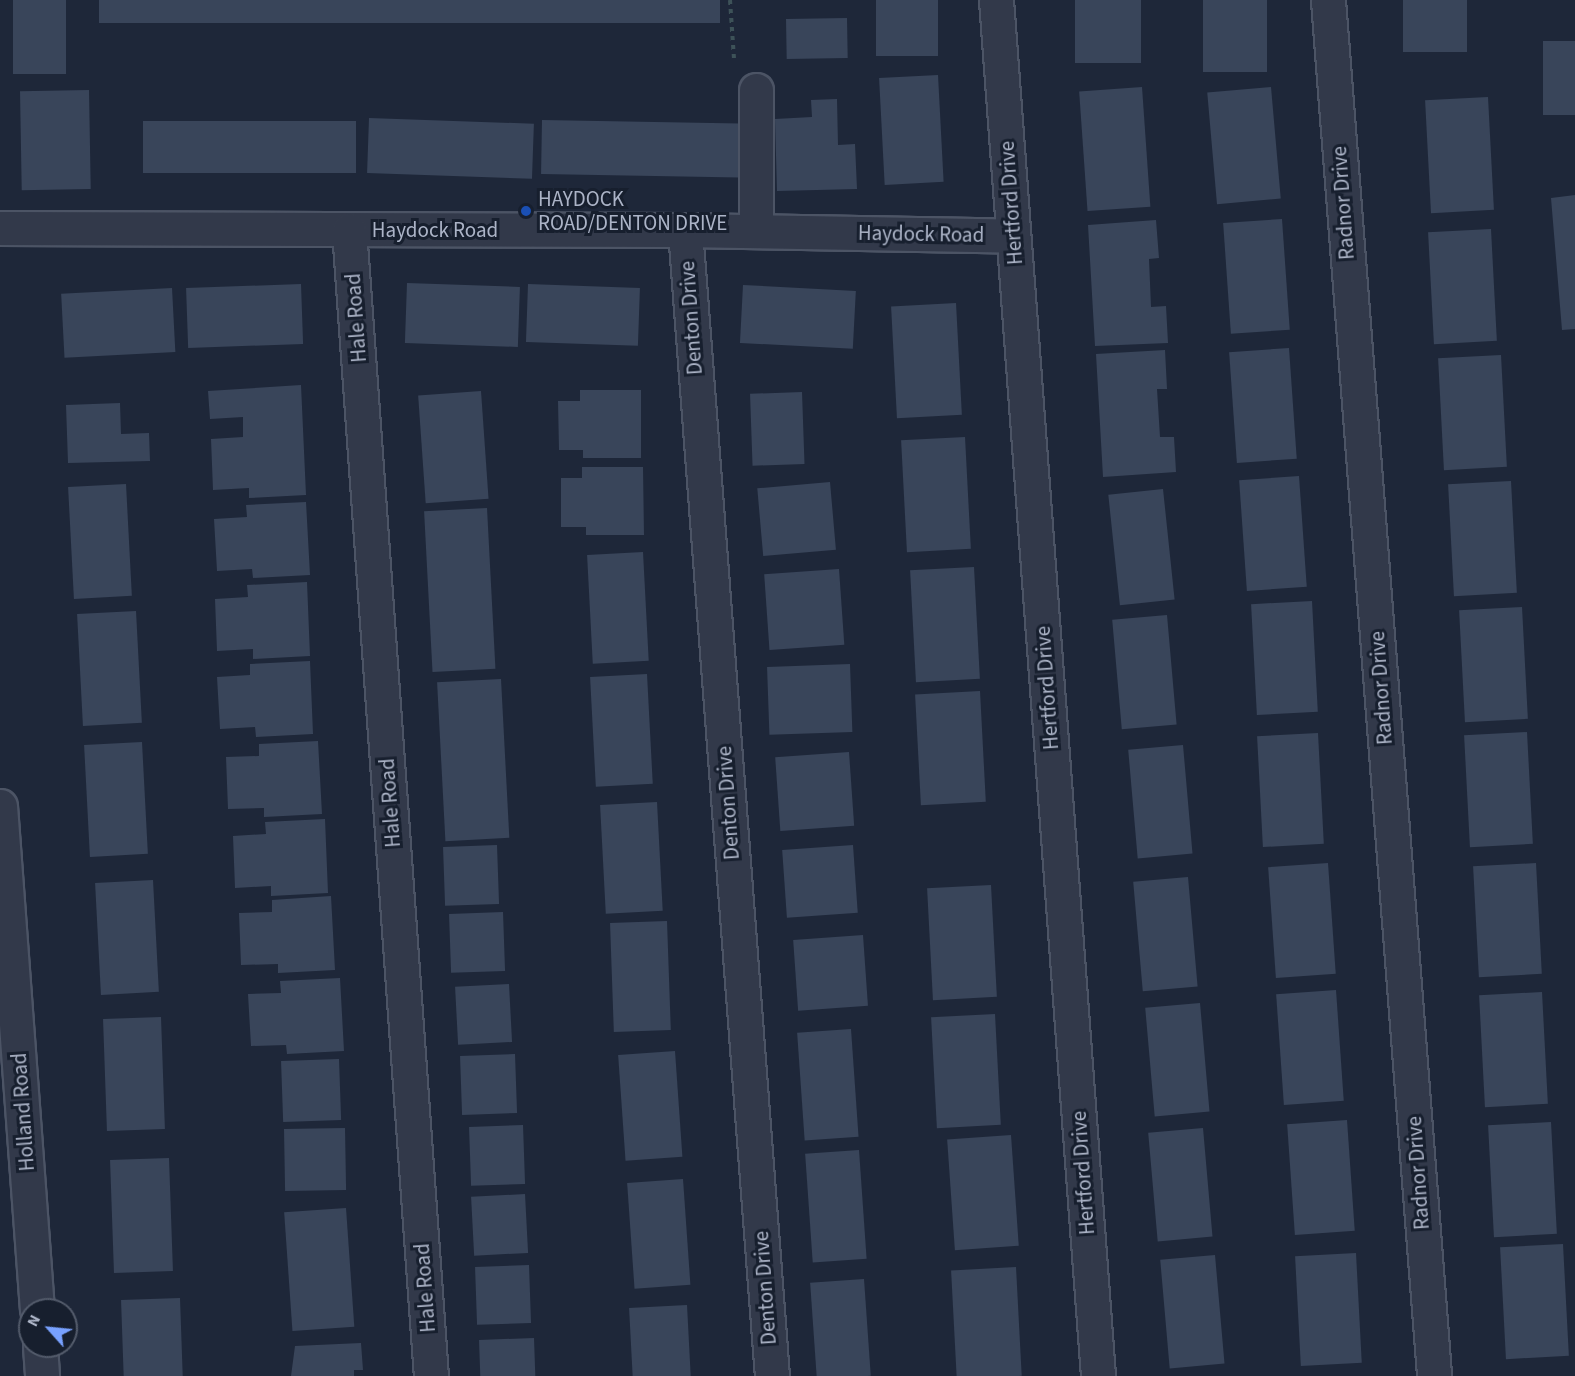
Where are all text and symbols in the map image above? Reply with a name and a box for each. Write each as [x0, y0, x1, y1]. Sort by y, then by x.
street label: Hertford Drive [994, 140, 1028, 266]
street label: Radnor Drive [1326, 145, 1360, 261]
place label: HAYDOCK ROAD/DENTON DRIVE [538, 186, 727, 236]
marker: HAYDOCK ROAD/DENTON DRIVE [519, 204, 533, 218]
street label: Haydock Road [372, 217, 498, 243]
street label: Haydock Road [858, 220, 984, 248]
street label: Denton Drive [674, 260, 708, 376]
street label: Hale Road [340, 273, 372, 363]
street label: Hertford Drive [1030, 625, 1064, 751]
street label: Radnor Drive [1364, 630, 1398, 746]
street label: Denton Drive [711, 745, 745, 861]
street label: Hale Road [374, 758, 406, 848]
street label: Holland Road [6, 1052, 40, 1172]
street label: Hertford Drive [1066, 1110, 1100, 1236]
street label: Radnor Drive [1401, 1115, 1435, 1231]
street label: Denton Drive [748, 1230, 782, 1346]
street label: Hale Road [409, 1243, 441, 1333]
north arrow [18, 1298, 78, 1358]
text: N [22, 1311, 46, 1330]

